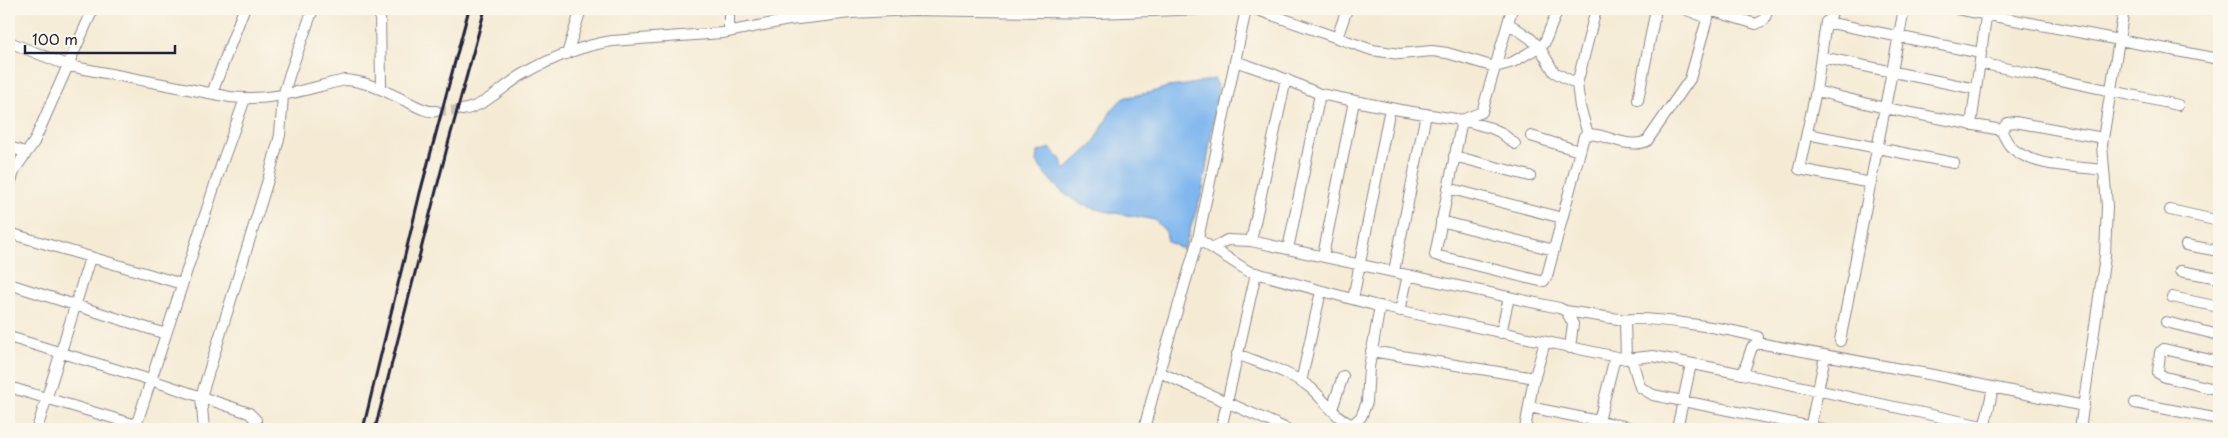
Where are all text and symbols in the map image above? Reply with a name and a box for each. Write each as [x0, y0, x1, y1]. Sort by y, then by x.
scale bar [25, 22, 175, 54]
text: 100 m [32, 27, 78, 50]

